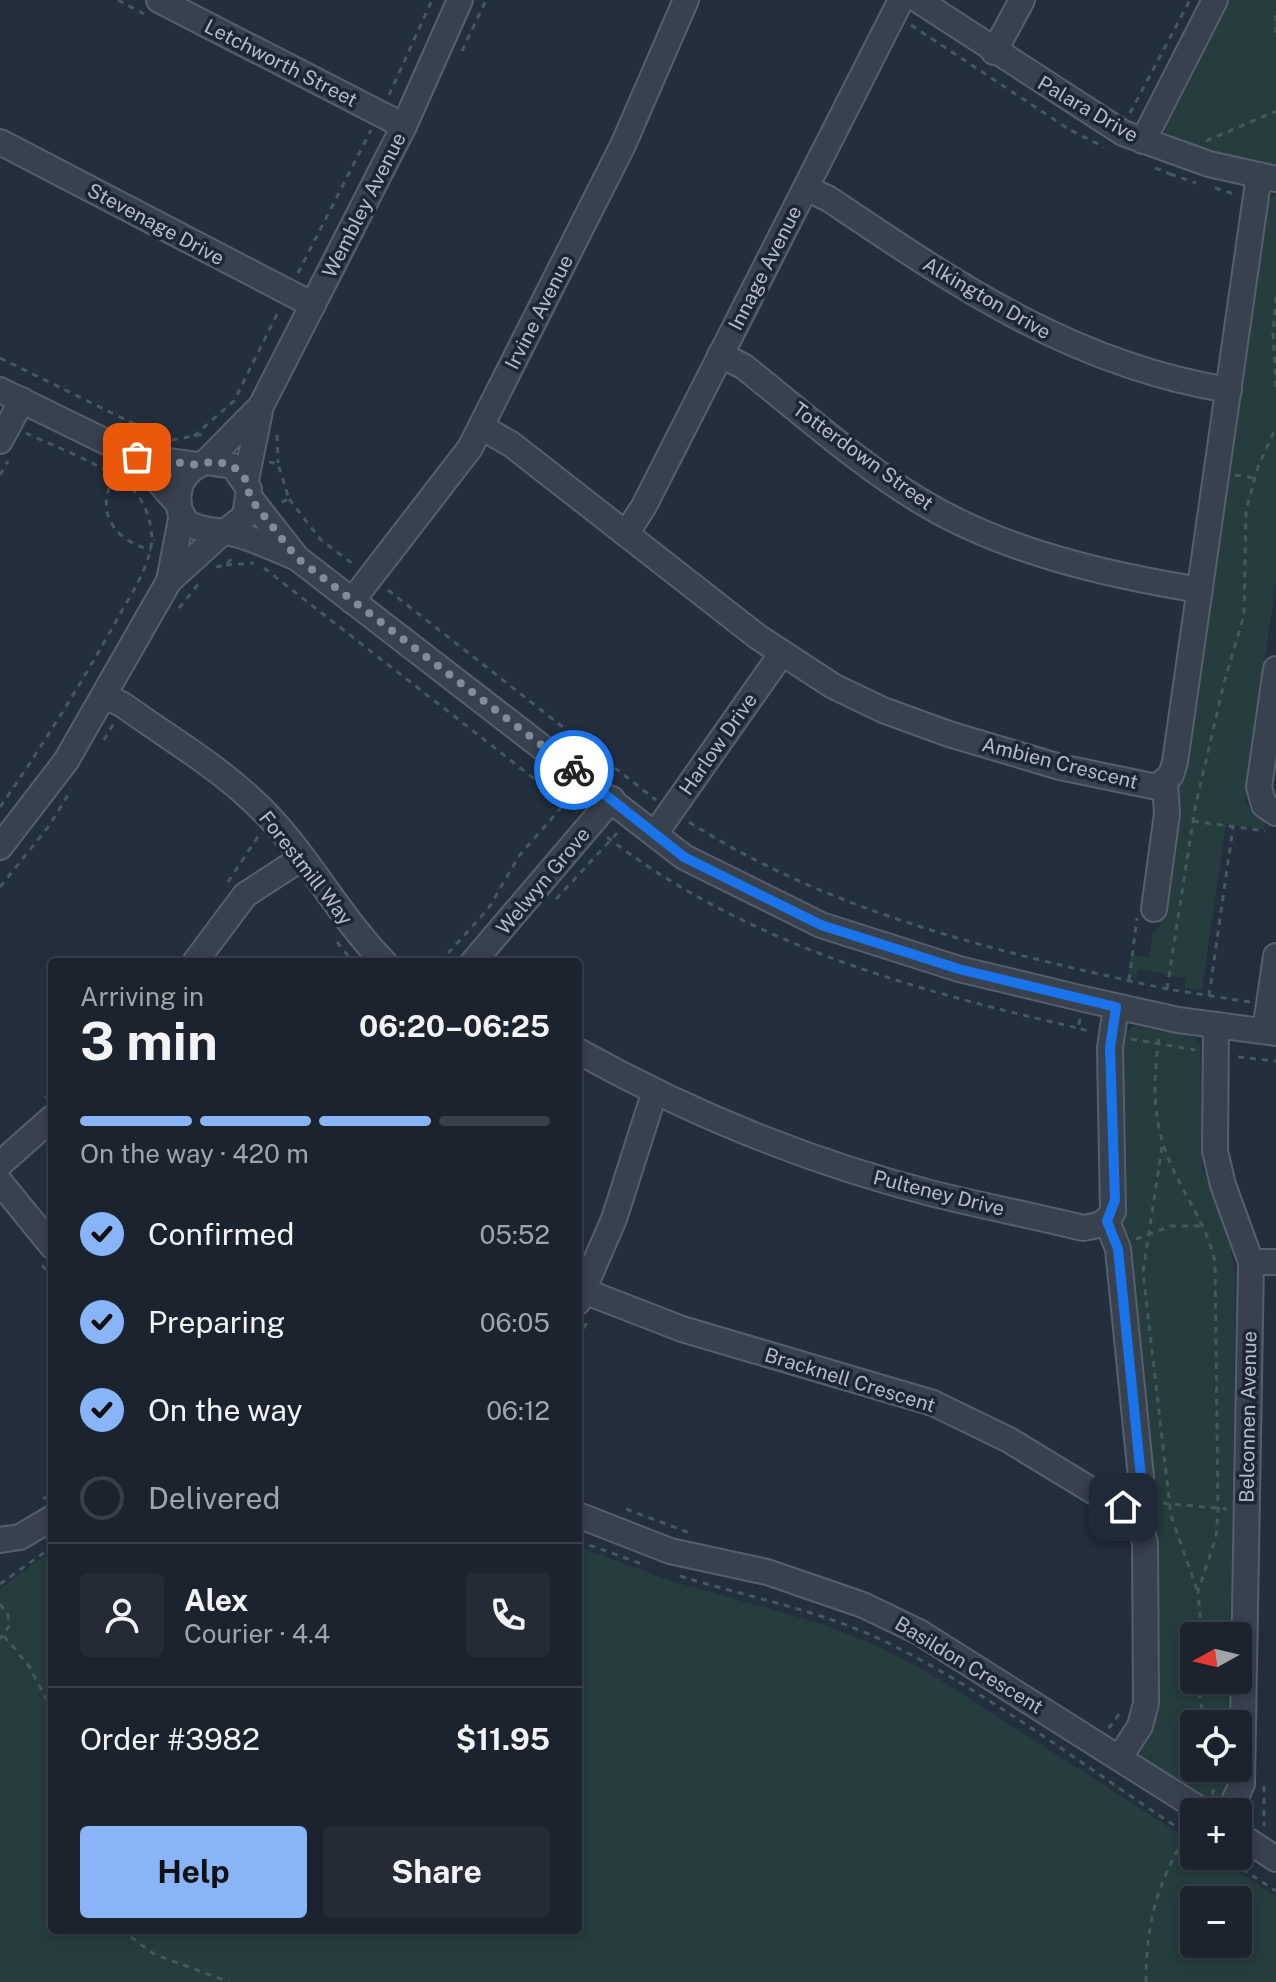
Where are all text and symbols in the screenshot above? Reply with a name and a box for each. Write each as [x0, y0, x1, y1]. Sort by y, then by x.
street label: Letchworth Street [201, 14, 361, 112]
street label: Palara Drive [1034, 71, 1142, 147]
street label: Wembley Avenue [317, 128, 411, 282]
street label: Stevenage Drive [83, 178, 229, 270]
street label: Innage Avenue [723, 202, 807, 334]
street label: Irvine Avenue [500, 251, 578, 373]
street label: Alkington Drive [919, 252, 1055, 344]
street label: Totterdown Street [788, 397, 938, 515]
pin [103, 423, 171, 491]
icon: bag [115, 435, 159, 479]
street label: Harlow Drive [674, 688, 762, 800]
courier [534, 730, 614, 810]
street label: Ambien Crescent [979, 732, 1141, 794]
icon: bike [552, 748, 596, 792]
street label: Forestmill Way [254, 806, 358, 930]
street label: Welwyn Grove [491, 822, 595, 940]
text: Arriving in [80, 981, 204, 1012]
text: 06:20–06:25 [359, 1008, 550, 1044]
text: 3 min [80, 1011, 218, 1072]
text: On the way · 420 m [80, 1138, 309, 1169]
street label: Pulteney Drive [871, 1165, 1007, 1221]
icon: check [80, 1212, 124, 1256]
text: Confirmed [148, 1216, 294, 1252]
text: 05:52 [479, 1219, 550, 1250]
icon: check [80, 1300, 124, 1344]
text: Preparing [148, 1304, 285, 1340]
text: 06:05 [480, 1307, 550, 1338]
street label: Belconnen Avenue [1235, 1331, 1261, 1503]
street label: Bracknell Crescent [762, 1343, 938, 1417]
icon: check [80, 1388, 124, 1432]
text: On the way [148, 1392, 302, 1428]
text: 06:12 [486, 1395, 550, 1426]
pin [1089, 1473, 1157, 1541]
text: Delivered [148, 1480, 280, 1516]
icon: home [1101, 1485, 1145, 1529]
button: person [80, 1573, 164, 1657]
button: phone [466, 1573, 550, 1657]
text: Alex [184, 1582, 248, 1618]
street label: Basildon Crescent [891, 1611, 1047, 1719]
text: Courier · 4.4 [184, 1618, 330, 1649]
north arrow [1180, 1622, 1252, 1694]
map controls [1180, 1622, 1252, 1958]
button: locate [1180, 1710, 1252, 1782]
text: Order #3982 [80, 1721, 260, 1757]
text: $11.95 [456, 1721, 550, 1757]
button: + [1180, 1798, 1252, 1870]
button: Help [80, 1826, 307, 1918]
button: Share [323, 1826, 550, 1918]
button: − [1180, 1886, 1252, 1958]

